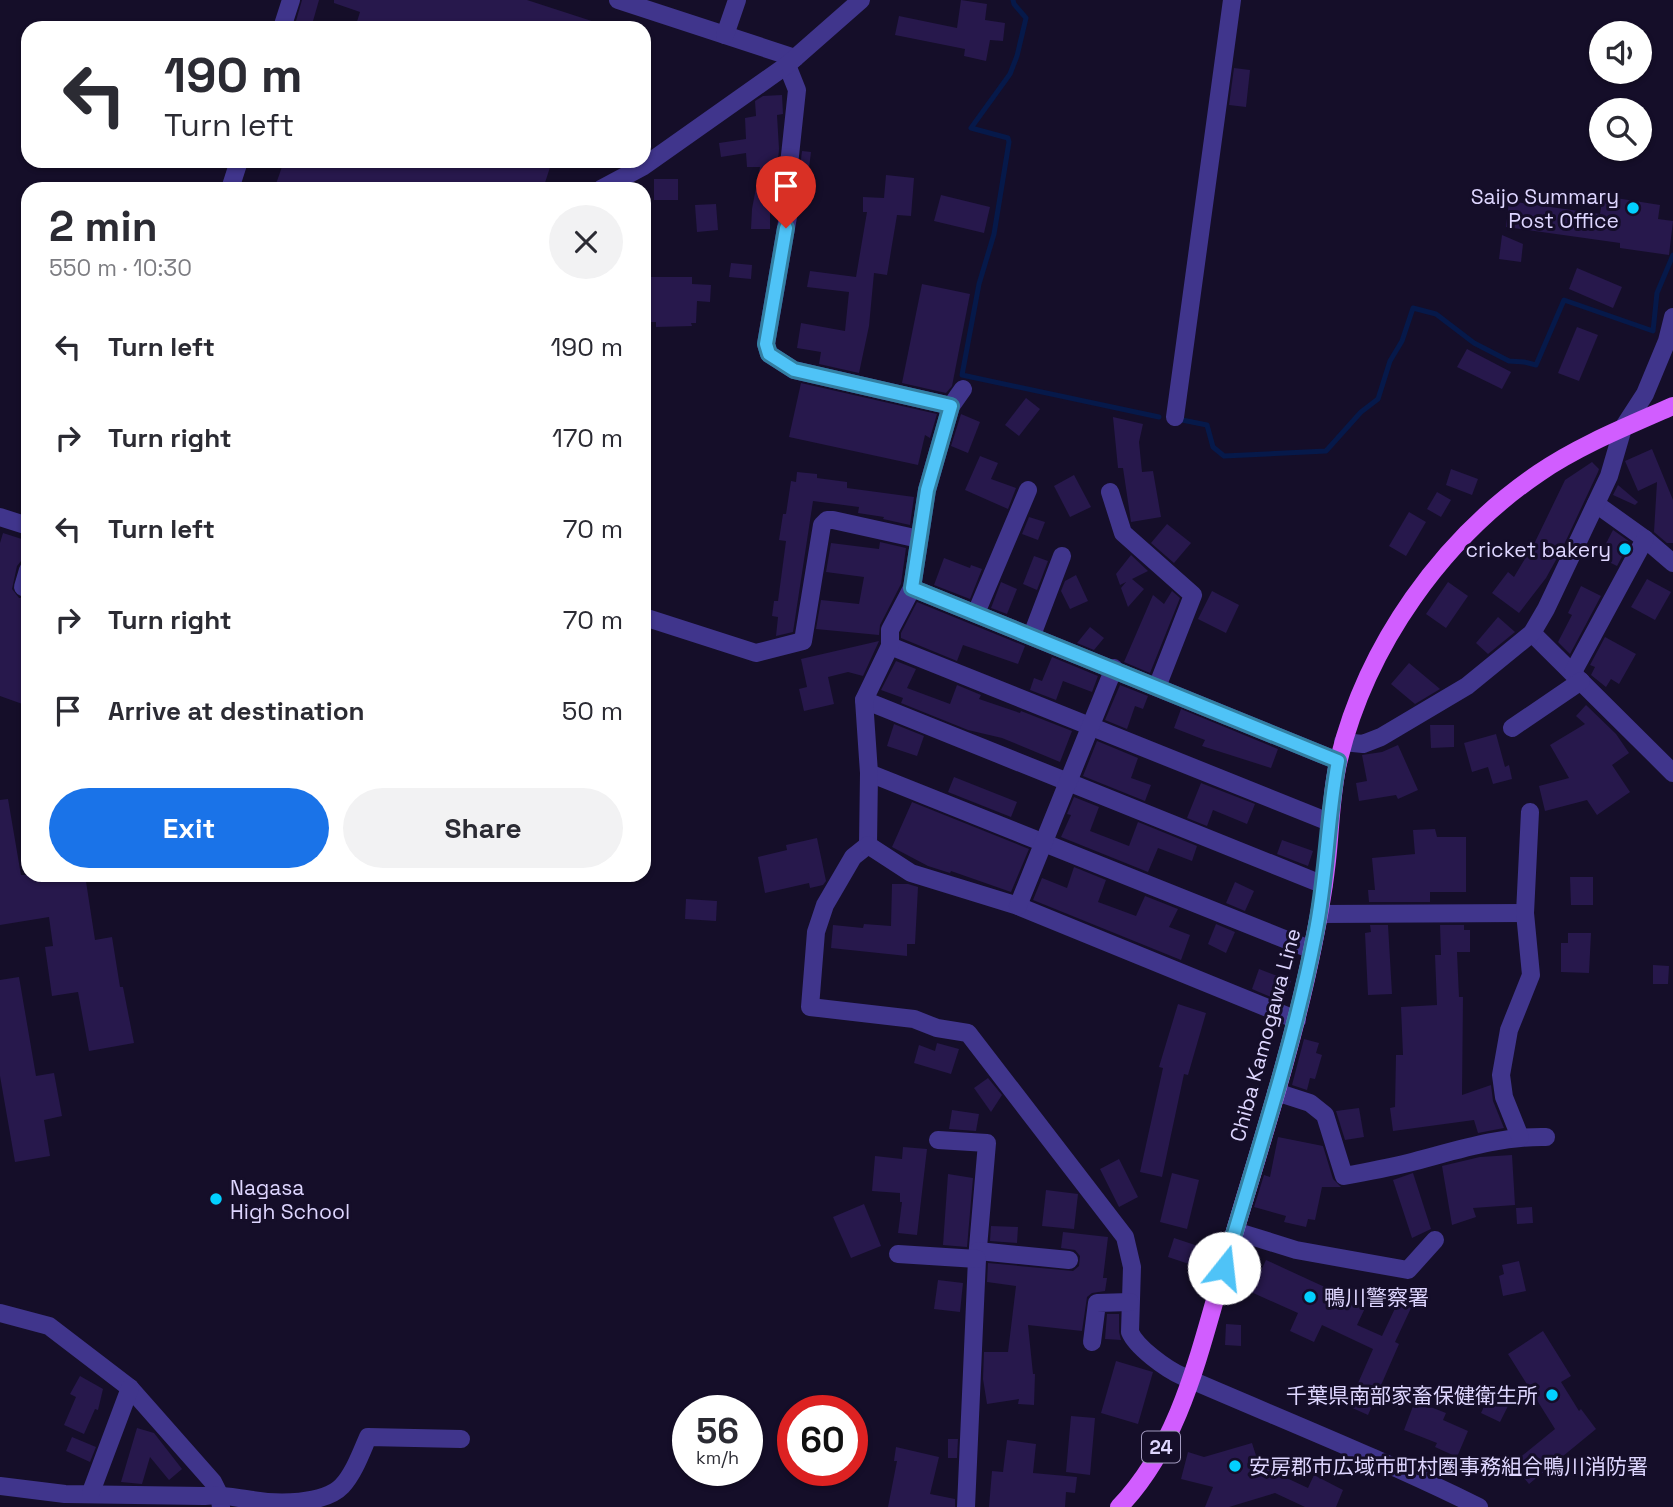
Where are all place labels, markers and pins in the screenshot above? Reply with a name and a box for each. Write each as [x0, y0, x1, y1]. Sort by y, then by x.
pin [756, 156, 816, 228]
place label: Saijo Summary Post Office [1471, 183, 1619, 234]
marker: Saijo Summary Post Office [1625, 200, 1641, 216]
place label: cricket bakery [1465, 536, 1611, 563]
marker: cricket bakery [1617, 541, 1633, 557]
place label: Nagasa High School [230, 1174, 350, 1225]
marker: Nagasa High School [208, 1191, 224, 1207]
place label: 鴨川警察署 [1324, 1284, 1429, 1311]
marker: 鴨川警察署 [1302, 1289, 1318, 1305]
place label: 千葉県南部家畜保健衛生所 [1286, 1382, 1538, 1409]
marker: 千葉県南部家畜保健衛生所 [1544, 1387, 1560, 1403]
place label: 安房郡市広域市町村圏事務組合鴨川消防署 [1249, 1453, 1648, 1480]
marker: 安房郡市広域市町村圏事務組合鴨川消防署 [1227, 1458, 1243, 1474]

